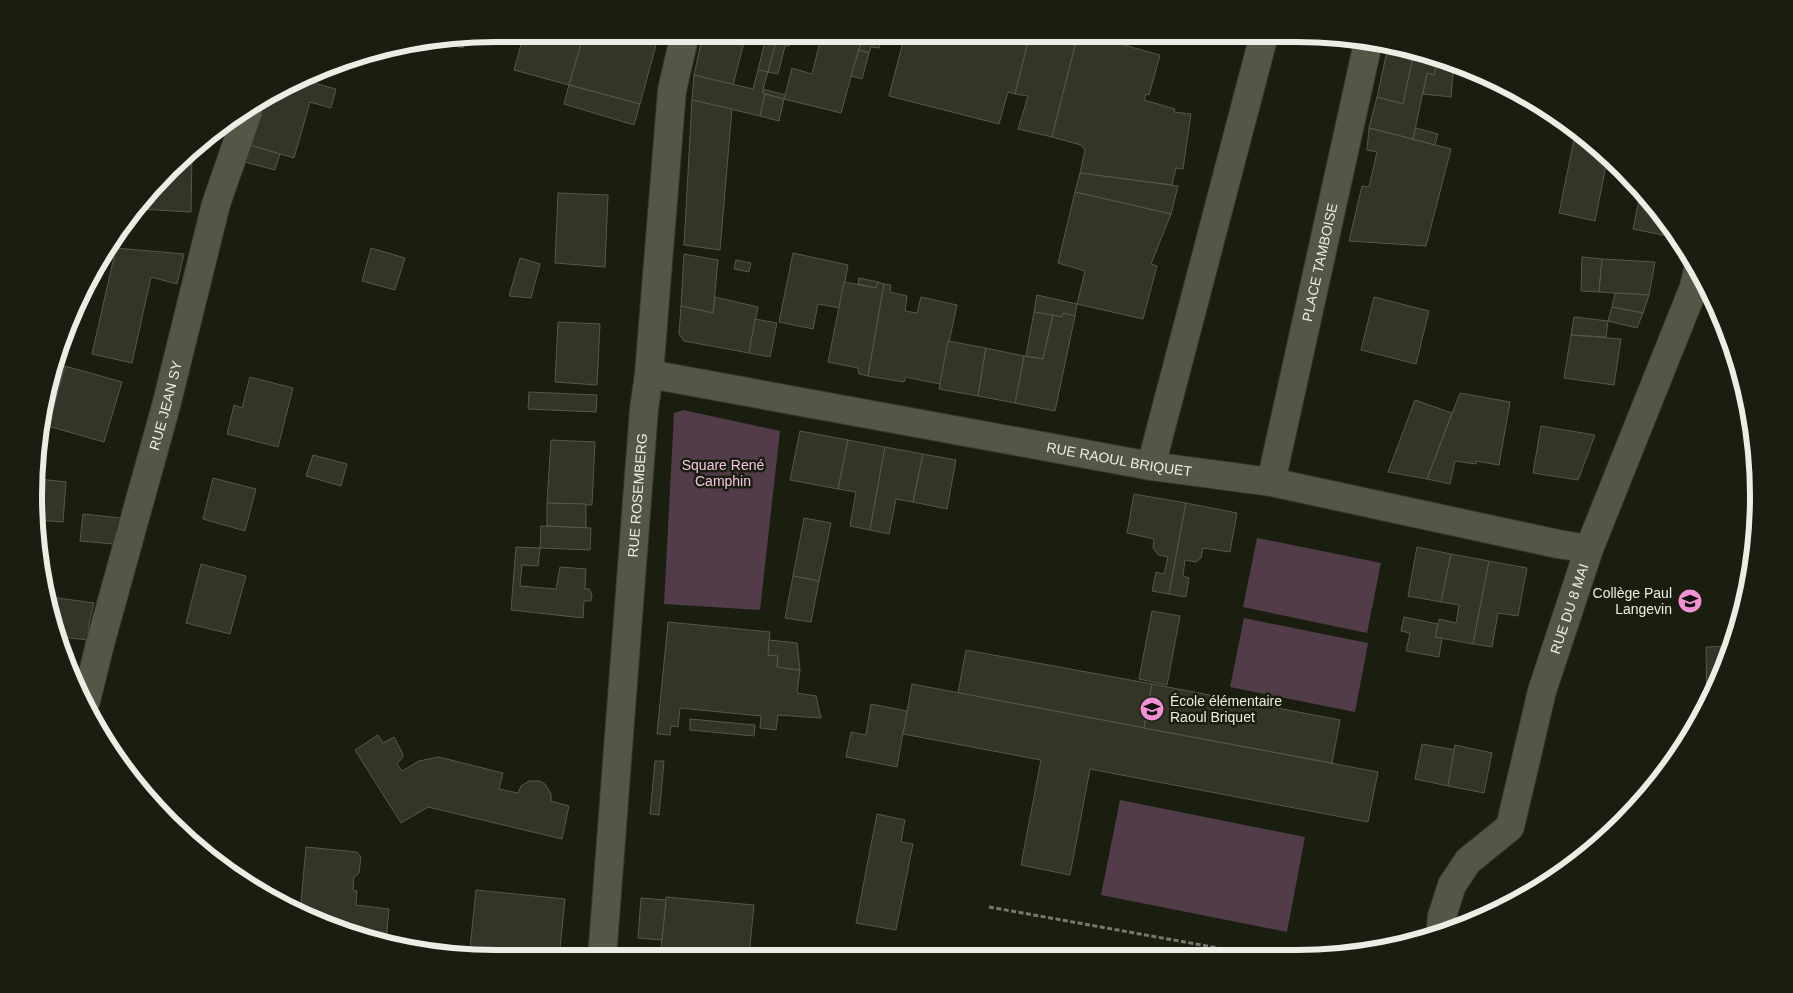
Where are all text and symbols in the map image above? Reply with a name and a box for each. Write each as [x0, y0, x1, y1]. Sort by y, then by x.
street label: PLACE TAMBOISE [1299, 202, 1340, 323]
street label: RUE JEAN SY [146, 359, 185, 452]
street label: RUE ROSEMBERG [625, 433, 650, 558]
street label: RUE RAOUL BRIQUET [1045, 439, 1193, 479]
park label: Square René Camphin [682, 457, 764, 489]
street label: RUE DU 8 MAI [1547, 561, 1592, 656]
place label: Collège Paul Langevin [1593, 585, 1672, 617]
school or university icon: Collège Paul Langevin [1677, 588, 1703, 614]
place label: École élémentaire Raoul Briquet [1170, 693, 1282, 725]
school or university icon: École élémentaire Raoul Briquet [1139, 696, 1165, 722]

